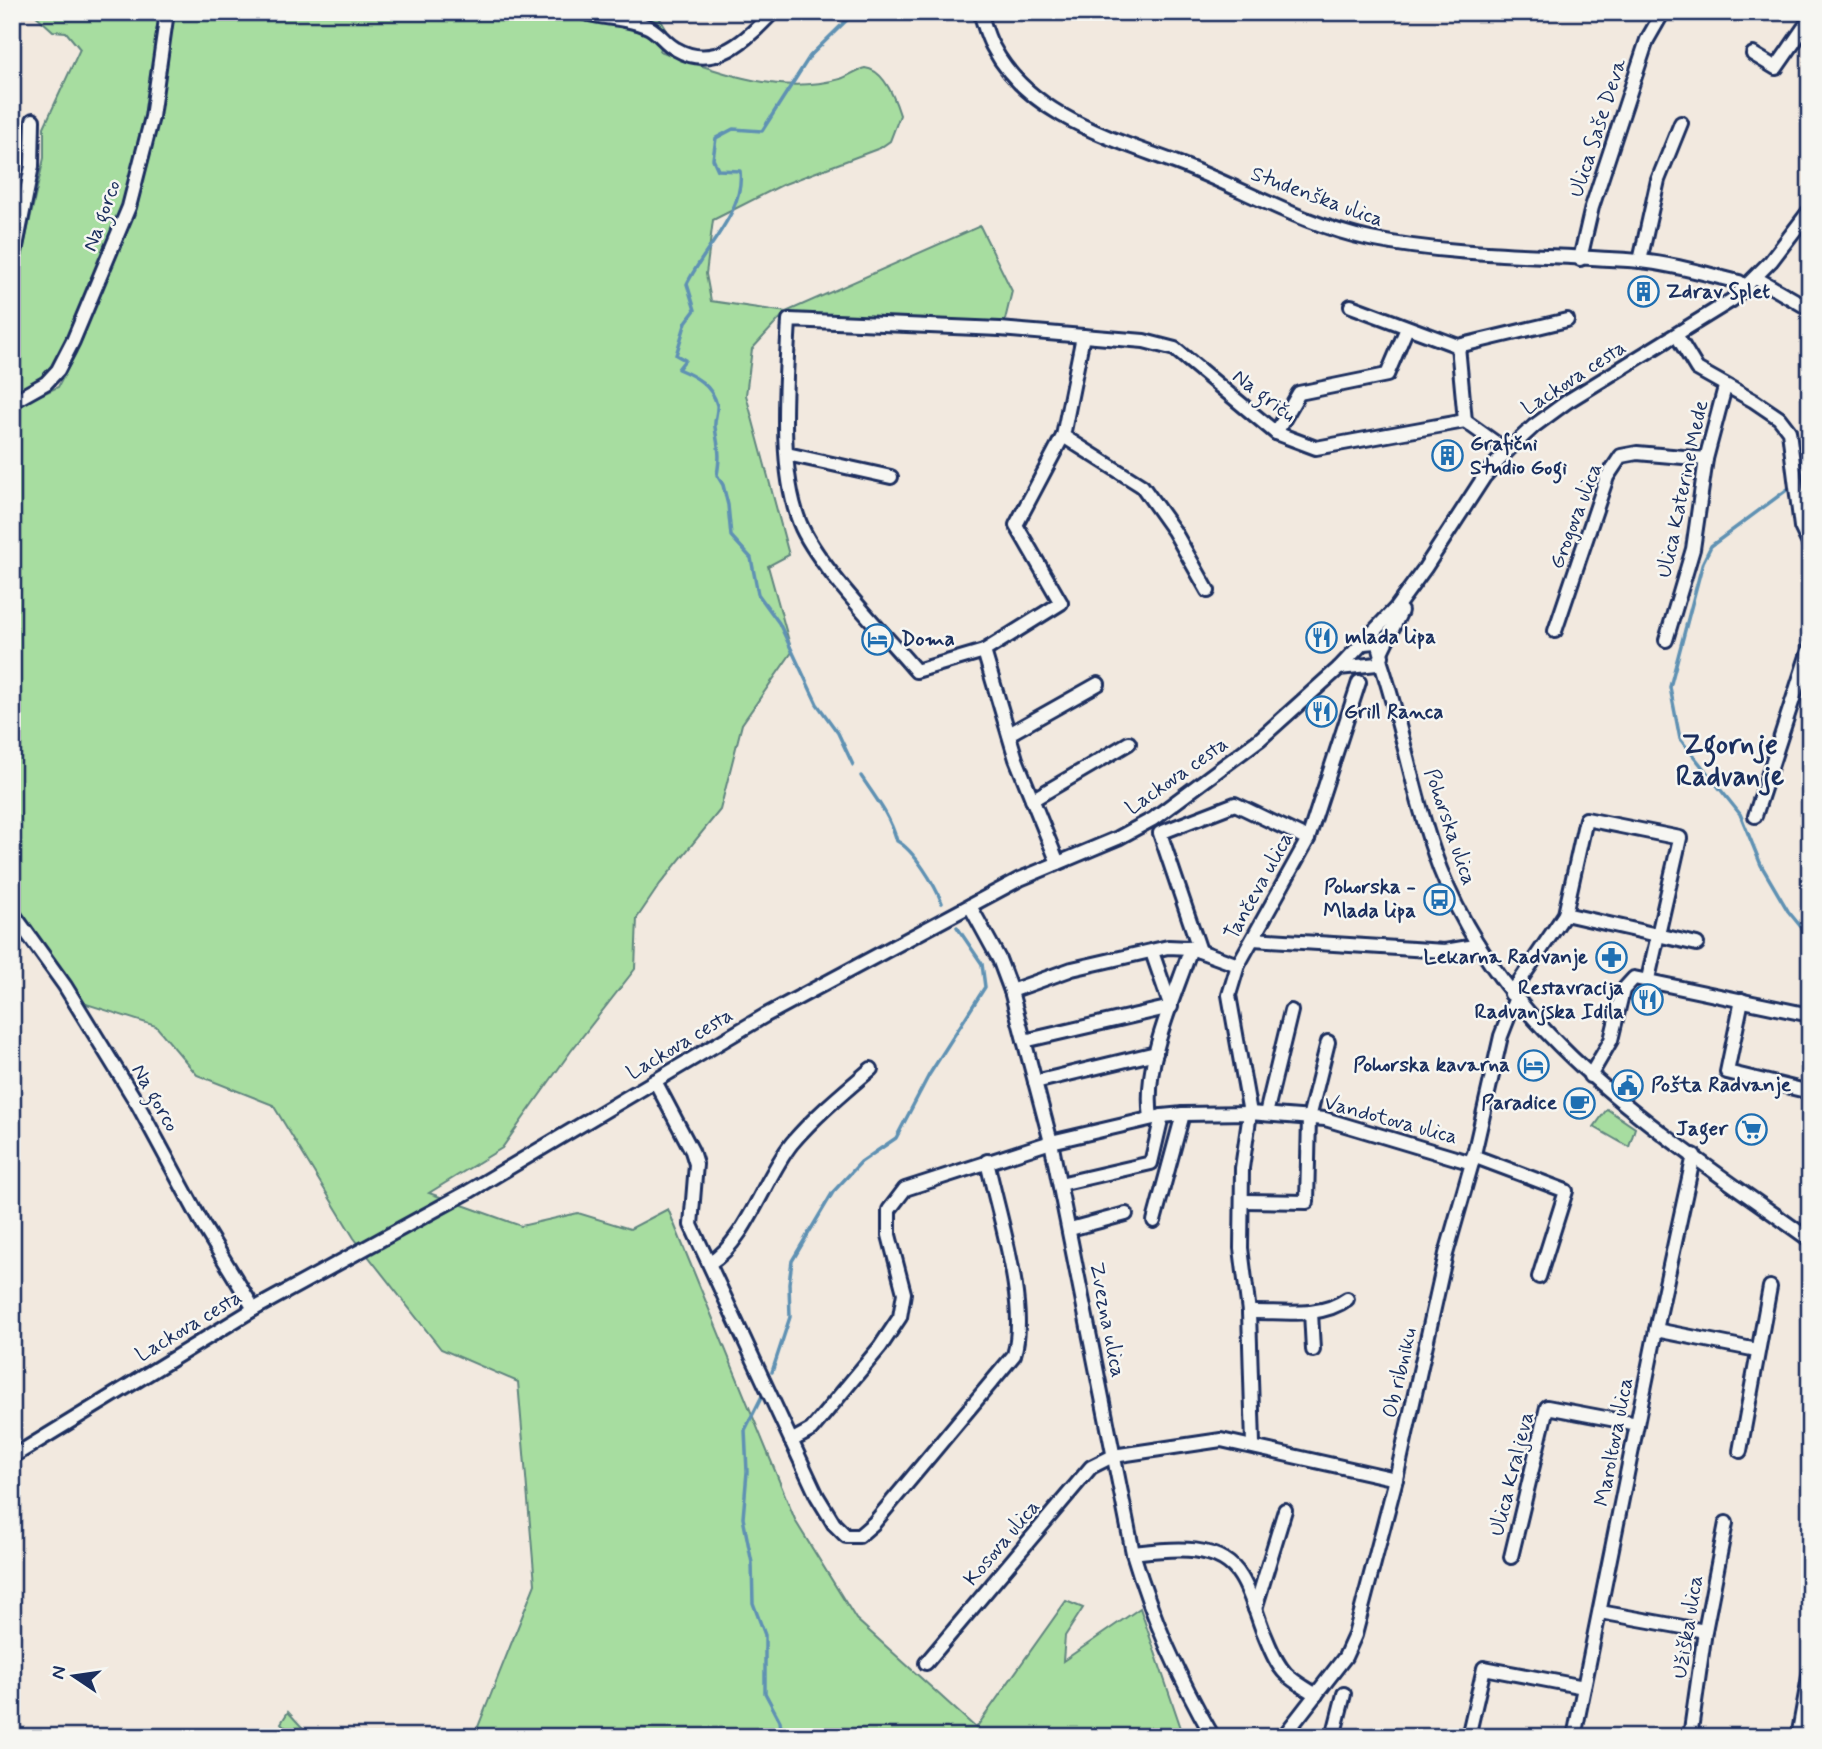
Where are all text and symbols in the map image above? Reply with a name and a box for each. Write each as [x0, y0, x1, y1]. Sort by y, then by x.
street label: Ulica Saše Deva [1562, 55, 1634, 201]
street label: Studenška ulica [1247, 160, 1387, 234]
street label: Na gorco [76, 176, 130, 256]
building icon: Zdrav Splet [1626, 275, 1660, 309]
place label: Zdrav Splet [1666, 278, 1770, 306]
street label: Lackova cesta [1516, 334, 1632, 422]
street label: Na griču [1225, 363, 1302, 431]
street label: Ulica Katerine Mede [1651, 398, 1715, 580]
place label: Grafični Studio Gogi [1470, 430, 1567, 484]
building icon: Grafični Studio Gogi [1430, 439, 1464, 473]
street label: Grogova ulica [1543, 459, 1609, 573]
restaurant icon: mlada lipa [1305, 620, 1339, 654]
hotel icon: Doma [861, 622, 895, 656]
place label: mlada lipa [1345, 623, 1436, 651]
place label: Doma [901, 625, 955, 653]
restaurant icon: Grill Ranca [1304, 695, 1338, 729]
place label: Grill Ranca [1344, 698, 1443, 726]
district label: Zgornje Radvanje [1676, 727, 1784, 796]
street label: Lackova cesta [1120, 730, 1234, 822]
street label: Pohorska ulica [1417, 765, 1483, 889]
street label: Tančeva ulica [1218, 827, 1300, 945]
place label: Pohorska - Mlada lipa [1323, 873, 1416, 925]
bus stop icon: Pohorska - Mlada lipa [1422, 882, 1456, 916]
pharmacy icon: Lekarna Radvanje [1594, 940, 1628, 974]
place label: Lekarna Radvanje [1424, 943, 1588, 971]
place label: Restavracija Radvanjska Idila [1475, 974, 1624, 1026]
restaurant icon: Restavracija Radvanjska Idila [1630, 983, 1664, 1017]
street label: Lackova cesta [622, 1001, 738, 1087]
hotel icon: Pohorska kavarna [1516, 1048, 1550, 1082]
place label: Pohorska kavarna [1353, 1051, 1510, 1079]
street label: Na gorco [123, 1059, 186, 1138]
public building icon: Pošta Radvanje [1611, 1068, 1645, 1102]
place label: Pošta Radvanje [1651, 1071, 1792, 1099]
cafe icon: Paradice [1563, 1086, 1597, 1120]
street label: Vandotova ulica [1321, 1089, 1461, 1151]
place label: Paradice [1481, 1089, 1558, 1117]
supermarket icon: Jager [1734, 1112, 1768, 1146]
place label: Jager [1676, 1115, 1729, 1145]
street label: Zvezna ulica [1082, 1260, 1132, 1380]
street label: Lackova cesta [131, 1283, 247, 1369]
street label: Ob ribniku [1376, 1325, 1424, 1421]
street label: Maroltova ulica [1588, 1375, 1640, 1509]
street label: Ulica Kraljeva [1483, 1409, 1541, 1539]
street label: Kosova ulica [958, 1494, 1046, 1592]
street label: Užiška ulica [1666, 1573, 1710, 1681]
north arrow [38, 1640, 108, 1710]
text: N [45, 1664, 73, 1681]

